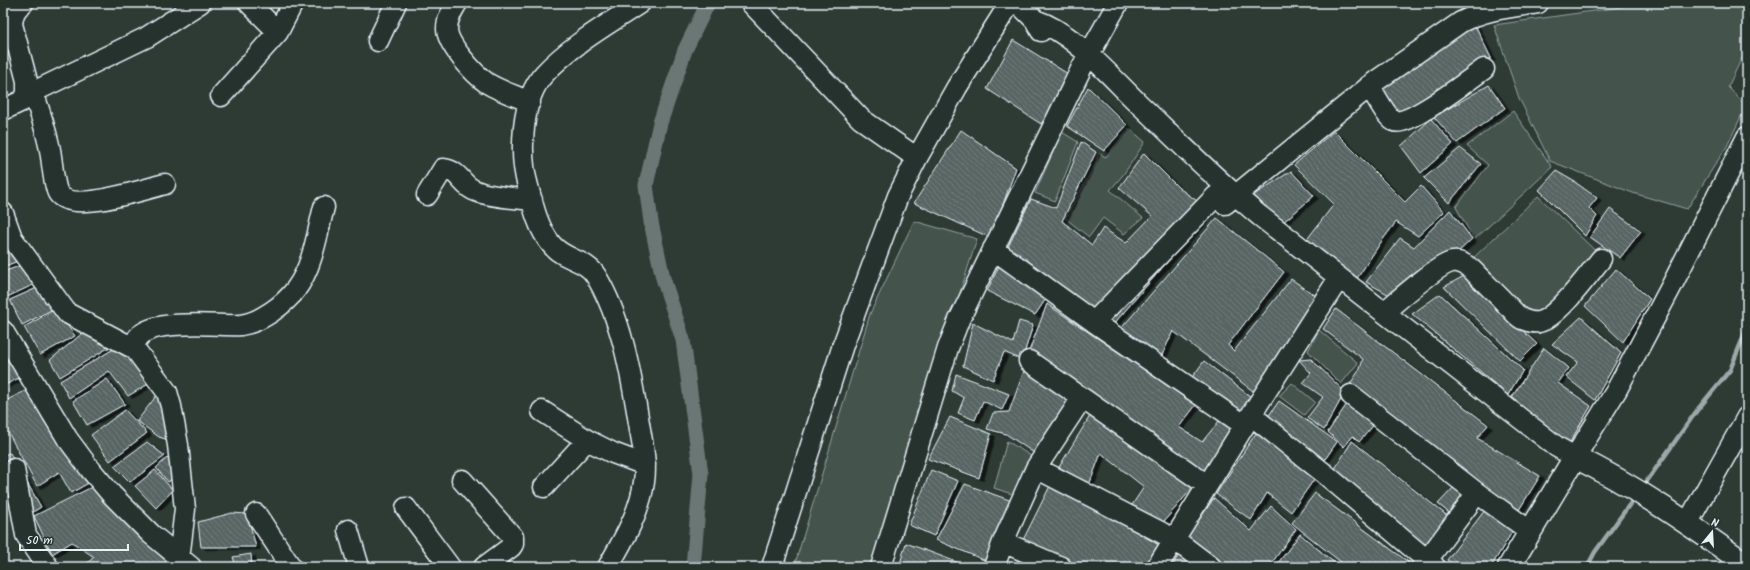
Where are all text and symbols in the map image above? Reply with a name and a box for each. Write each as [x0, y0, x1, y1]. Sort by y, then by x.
north arrow [1692, 512, 1732, 552]
text: N [1709, 514, 1721, 533]
scale bar [20, 526, 128, 552]
text: 50 m [26, 531, 53, 550]

